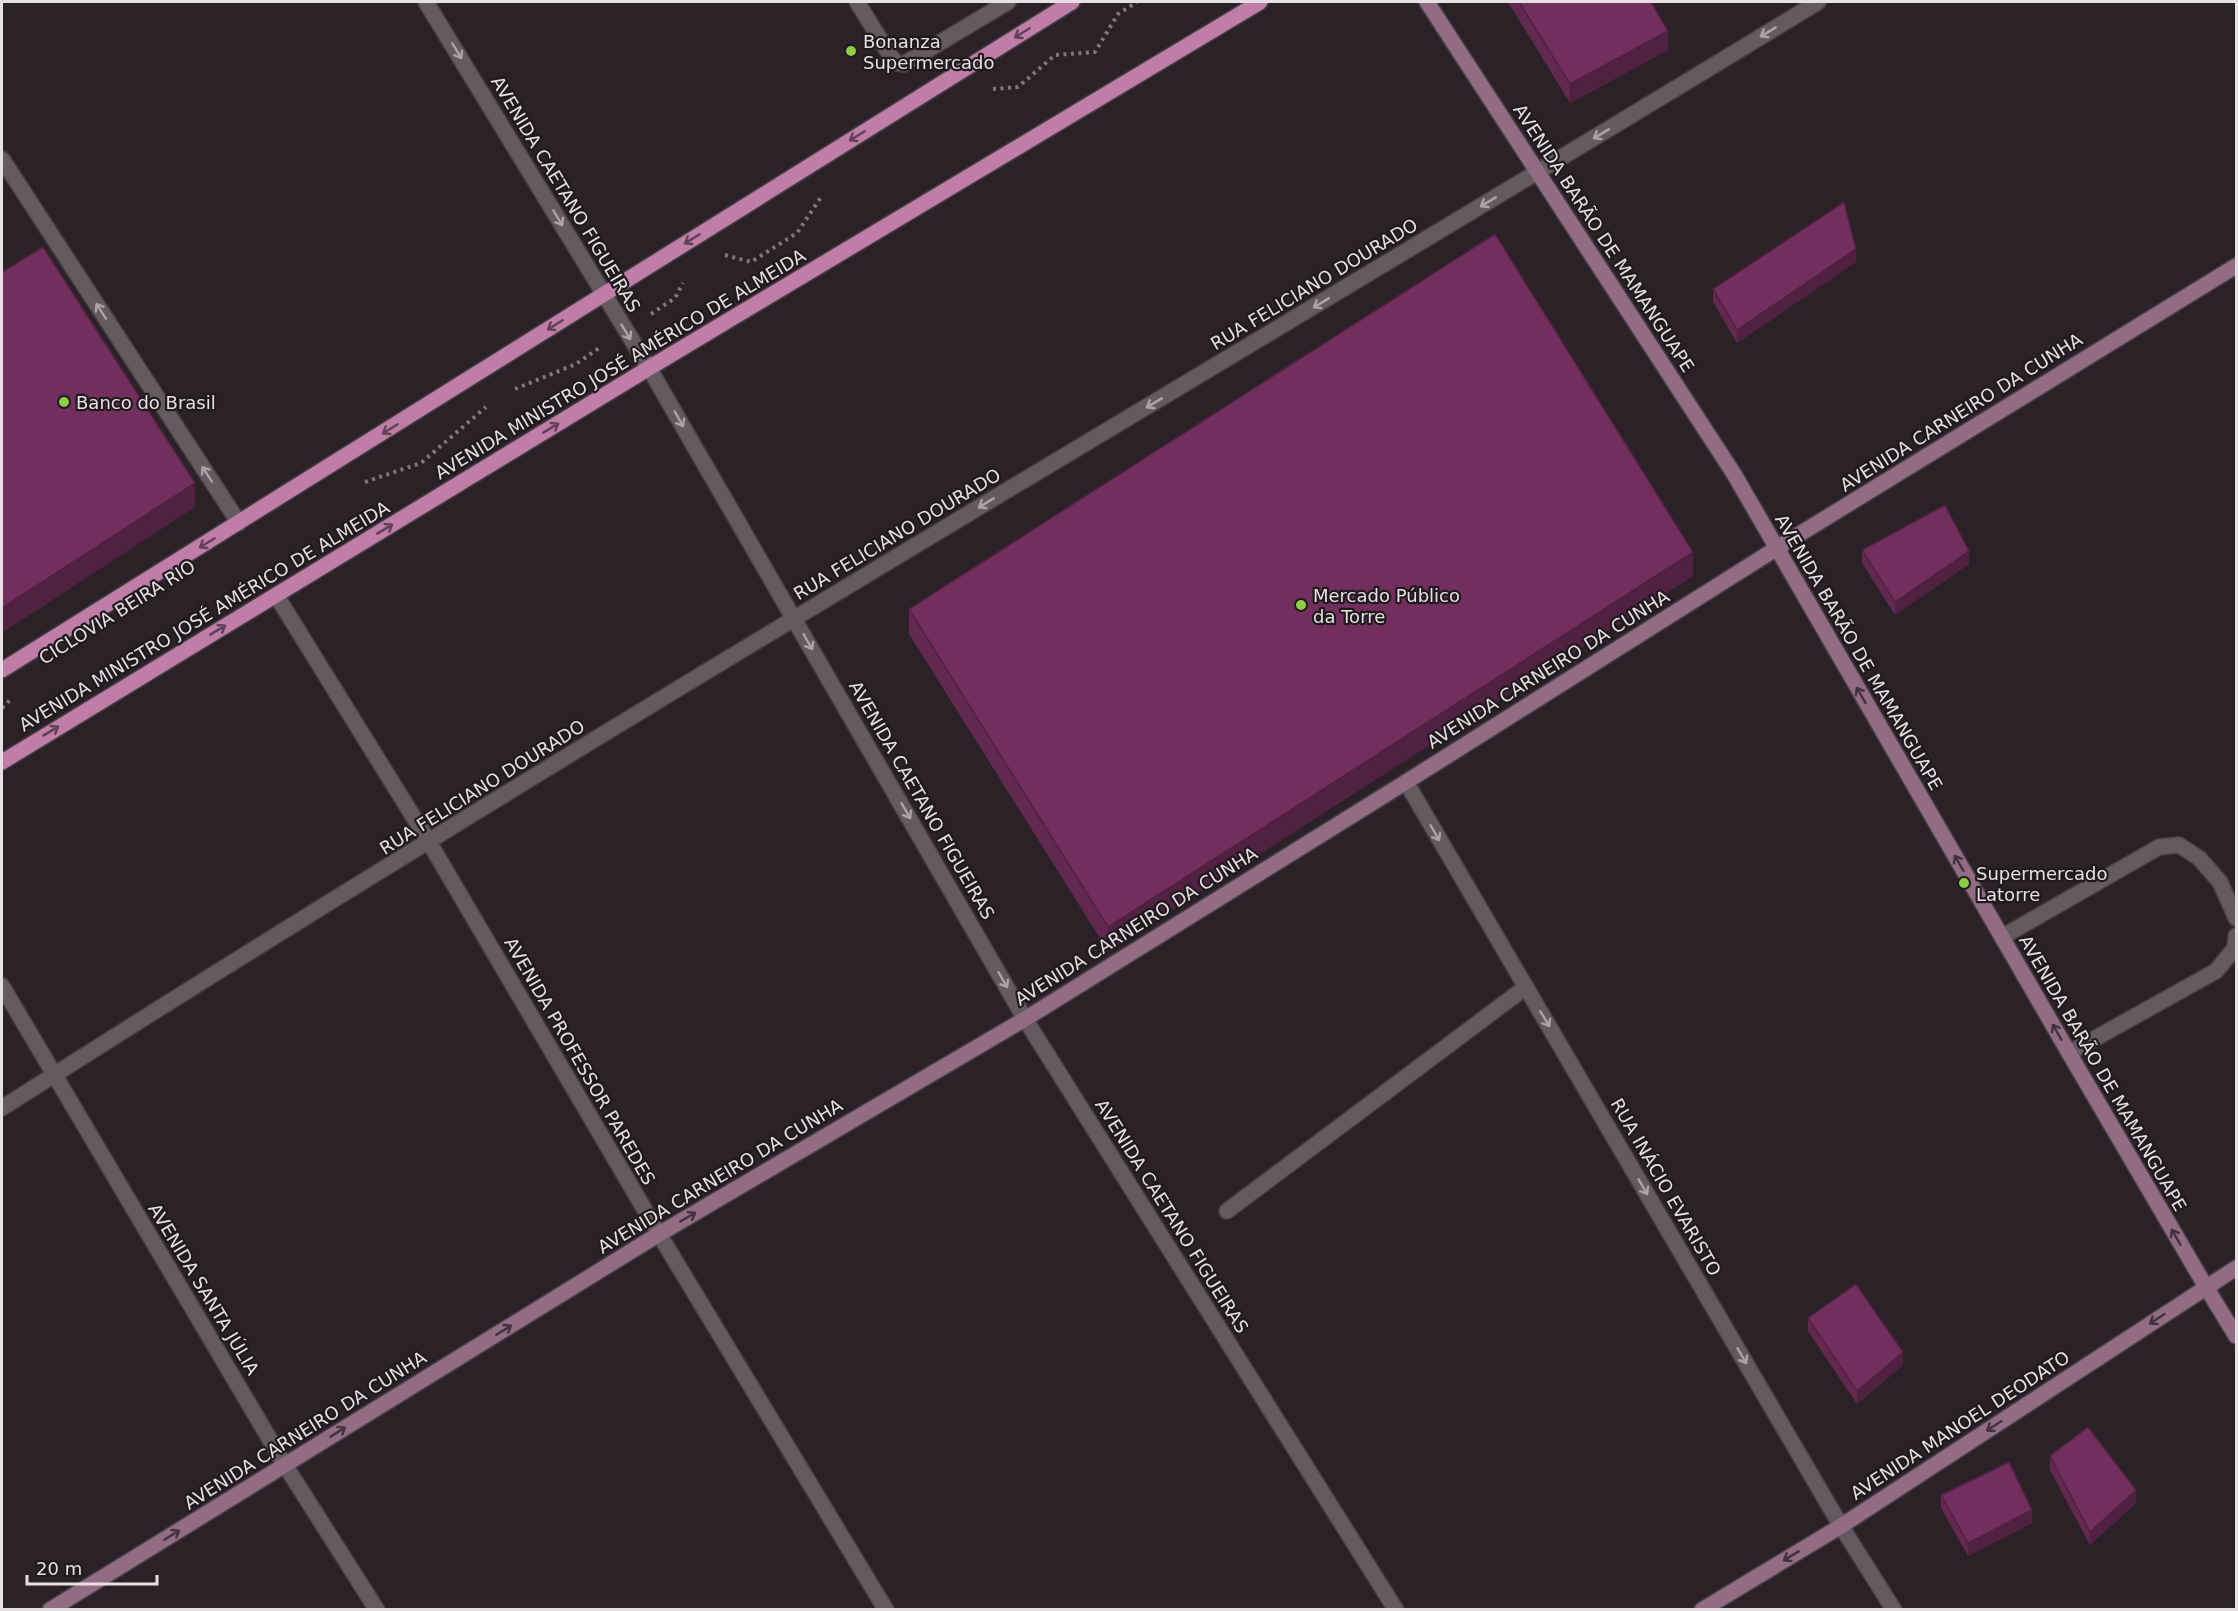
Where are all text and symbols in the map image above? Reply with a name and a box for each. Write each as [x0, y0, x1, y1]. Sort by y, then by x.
one-way arrow [1760, 26, 1777, 38]
one-way arrow [1014, 27, 1031, 39]
place label: Bonanza Supermercado [863, 31, 994, 73]
one-way arrow [451, 42, 463, 59]
marker: Bonanza Supermercado [844, 44, 858, 58]
street label: AVENIDA CAETANO FIGUEIRAS [487, 72, 645, 316]
street label: AVENIDA BARÃO DE MAMANGUAPE [1509, 100, 1699, 376]
one-way arrow [1593, 127, 1610, 140]
one-way arrow [849, 130, 866, 142]
one-way arrow [1480, 197, 1497, 209]
one-way arrow [553, 209, 565, 226]
street label: RUA FELICIANO DOURADO [1207, 214, 1421, 354]
one-way arrow [684, 234, 701, 246]
street label: AVENIDA MINISTRO JOSÉ AMÉRICO DE ALMEIDA [431, 244, 810, 483]
one-way arrow [1313, 297, 1330, 309]
one-way arrow [94, 303, 106, 320]
one-way arrow [547, 319, 564, 331]
one-way arrow [621, 323, 633, 340]
street label: AVENIDA CARNEIRO DA CUNHA [1836, 328, 2087, 496]
place label: Banco do Brasil [76, 392, 216, 413]
marker: Banco do Brasil [57, 395, 71, 409]
one-way arrow [1146, 397, 1163, 409]
one-way arrow [673, 410, 685, 427]
one-way arrow [542, 421, 559, 433]
one-way arrow [382, 423, 399, 435]
street label: RUA FELICIANO DOURADO [790, 464, 1004, 604]
one-way arrow [201, 466, 213, 483]
street label: AVENIDA MINISTRO JOSÉ AMÉRICO DE ALMEIDA [15, 496, 394, 735]
one-way arrow [978, 497, 995, 509]
street label: AVENIDA BARÃO DE MAMANGUAPE [1771, 510, 1947, 794]
one-way arrow [376, 522, 393, 534]
one-way arrow [199, 538, 216, 550]
street label: CICLOVIA BEIRA RIO [35, 555, 199, 669]
place label: Mercado Público da Torre [1313, 585, 1460, 627]
street label: AVENIDA CARNEIRO DA CUNHA [1423, 585, 1674, 753]
marker: Mercado Público da Torre [1294, 598, 1308, 612]
one-way arrow [209, 624, 226, 636]
one-way arrow [803, 633, 815, 650]
street label: AVENIDA CAETANO FIGUEIRAS [845, 677, 999, 923]
one-way arrow [1855, 687, 1867, 704]
street label: RUA FELICIANO DOURADO [376, 715, 588, 859]
one-way arrow [43, 725, 60, 738]
one-way arrow [900, 802, 912, 819]
one-way arrow [1430, 824, 1442, 841]
street label: AVENIDA CARNEIRO DA CUNHA [1011, 842, 1262, 1010]
one-way arrow [1953, 855, 1964, 873]
place label: Supermercado Latorre [1976, 863, 2107, 905]
marker: Supermercado Latorre [1957, 876, 1971, 890]
street label: AVENIDA BARÃO DE MAMANGUAPE [2015, 931, 2191, 1215]
street label: AVENIDA PROFESSOR PAREDES [500, 934, 660, 1188]
one-way arrow [997, 971, 1009, 988]
one-way arrow [1539, 1010, 1551, 1027]
one-way arrow [2051, 1024, 2063, 1041]
street label: AVENIDA CARNEIRO DA CUNHA [594, 1094, 847, 1258]
street label: RUA INÁCIO EVARISTO [1607, 1094, 1725, 1280]
street label: AVENIDA CAETANO FIGUEIRAS [1091, 1095, 1253, 1337]
one-way arrow [1638, 1178, 1650, 1195]
street label: AVENIDA SANTA JÚLIA [144, 1199, 264, 1379]
one-way arrow [679, 1211, 696, 1223]
one-way arrow [2170, 1229, 2182, 1246]
one-way arrow [2149, 1314, 2166, 1326]
one-way arrow [495, 1323, 512, 1335]
street label: AVENIDA CARNEIRO DA CUNHA [180, 1346, 431, 1514]
street label: AVENIDA MANOEL DEODATO [1847, 1346, 2073, 1504]
one-way arrow [1736, 1347, 1748, 1364]
one-way arrow [1986, 1420, 2002, 1432]
one-way arrow [329, 1426, 346, 1438]
one-way arrow [163, 1528, 180, 1540]
scale bar [27, 1548, 158, 1586]
one-way arrow [1783, 1550, 1800, 1562]
text: 20 m [36, 1558, 82, 1579]

